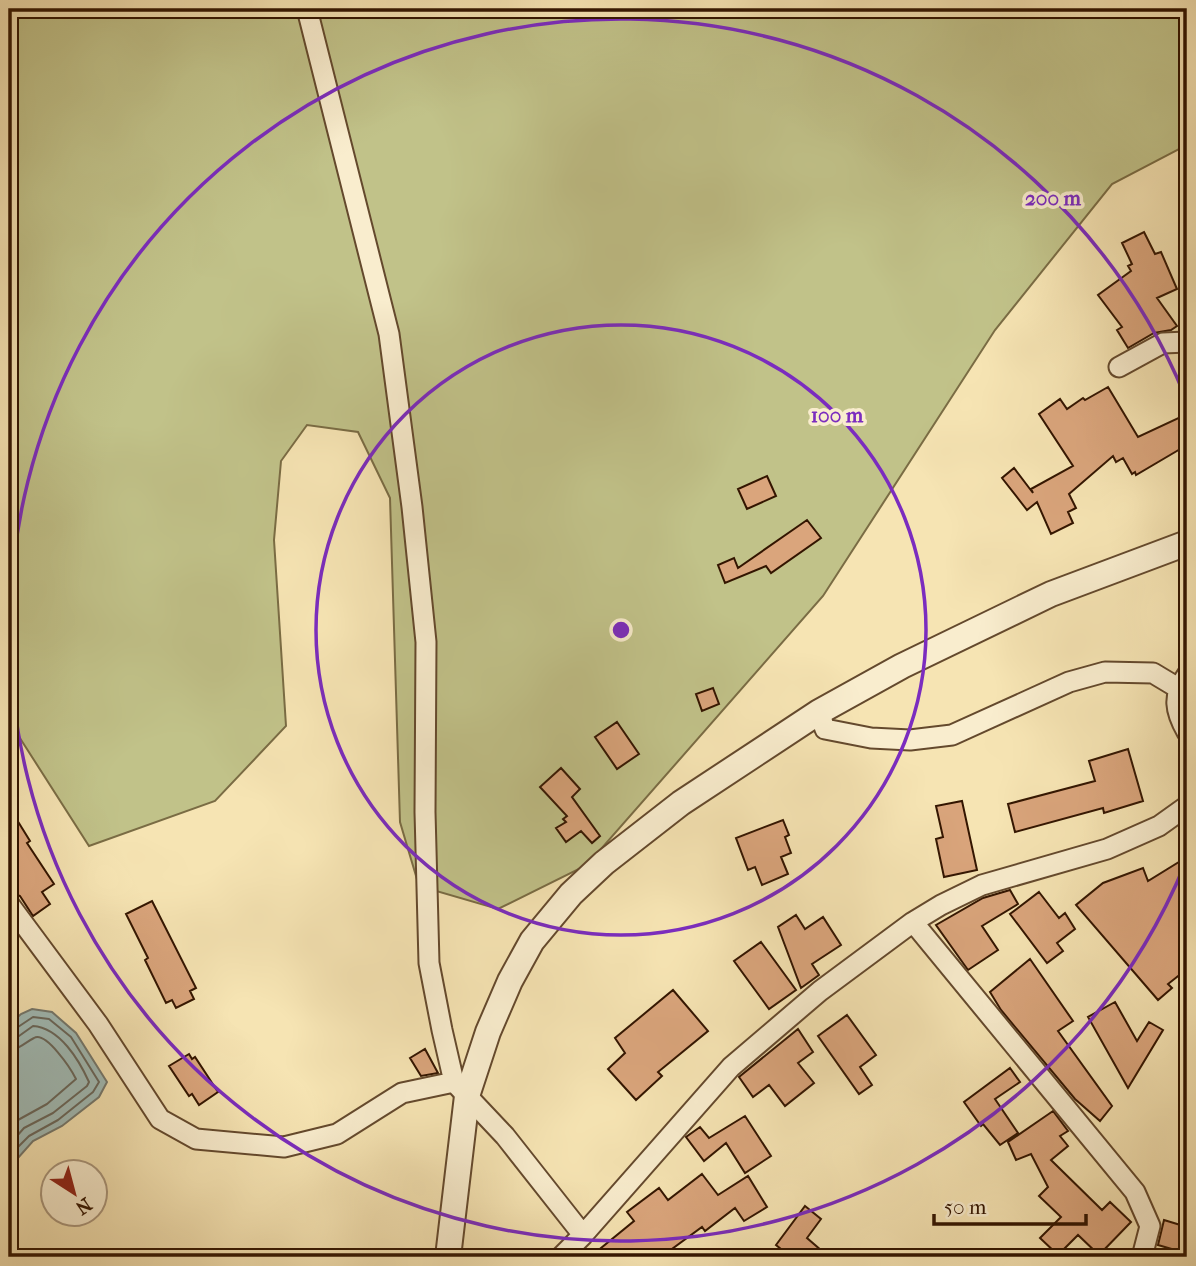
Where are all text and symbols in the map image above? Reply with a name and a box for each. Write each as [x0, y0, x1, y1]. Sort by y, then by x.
text: 200 m [1025, 186, 1082, 210]
text: 100 m [811, 403, 864, 427]
centre of rings [609, 618, 633, 642]
north arrow [38, 1158, 108, 1228]
scale bar [934, 1182, 1086, 1226]
text: N [71, 1193, 96, 1219]
text: 50 m [944, 1195, 987, 1219]

